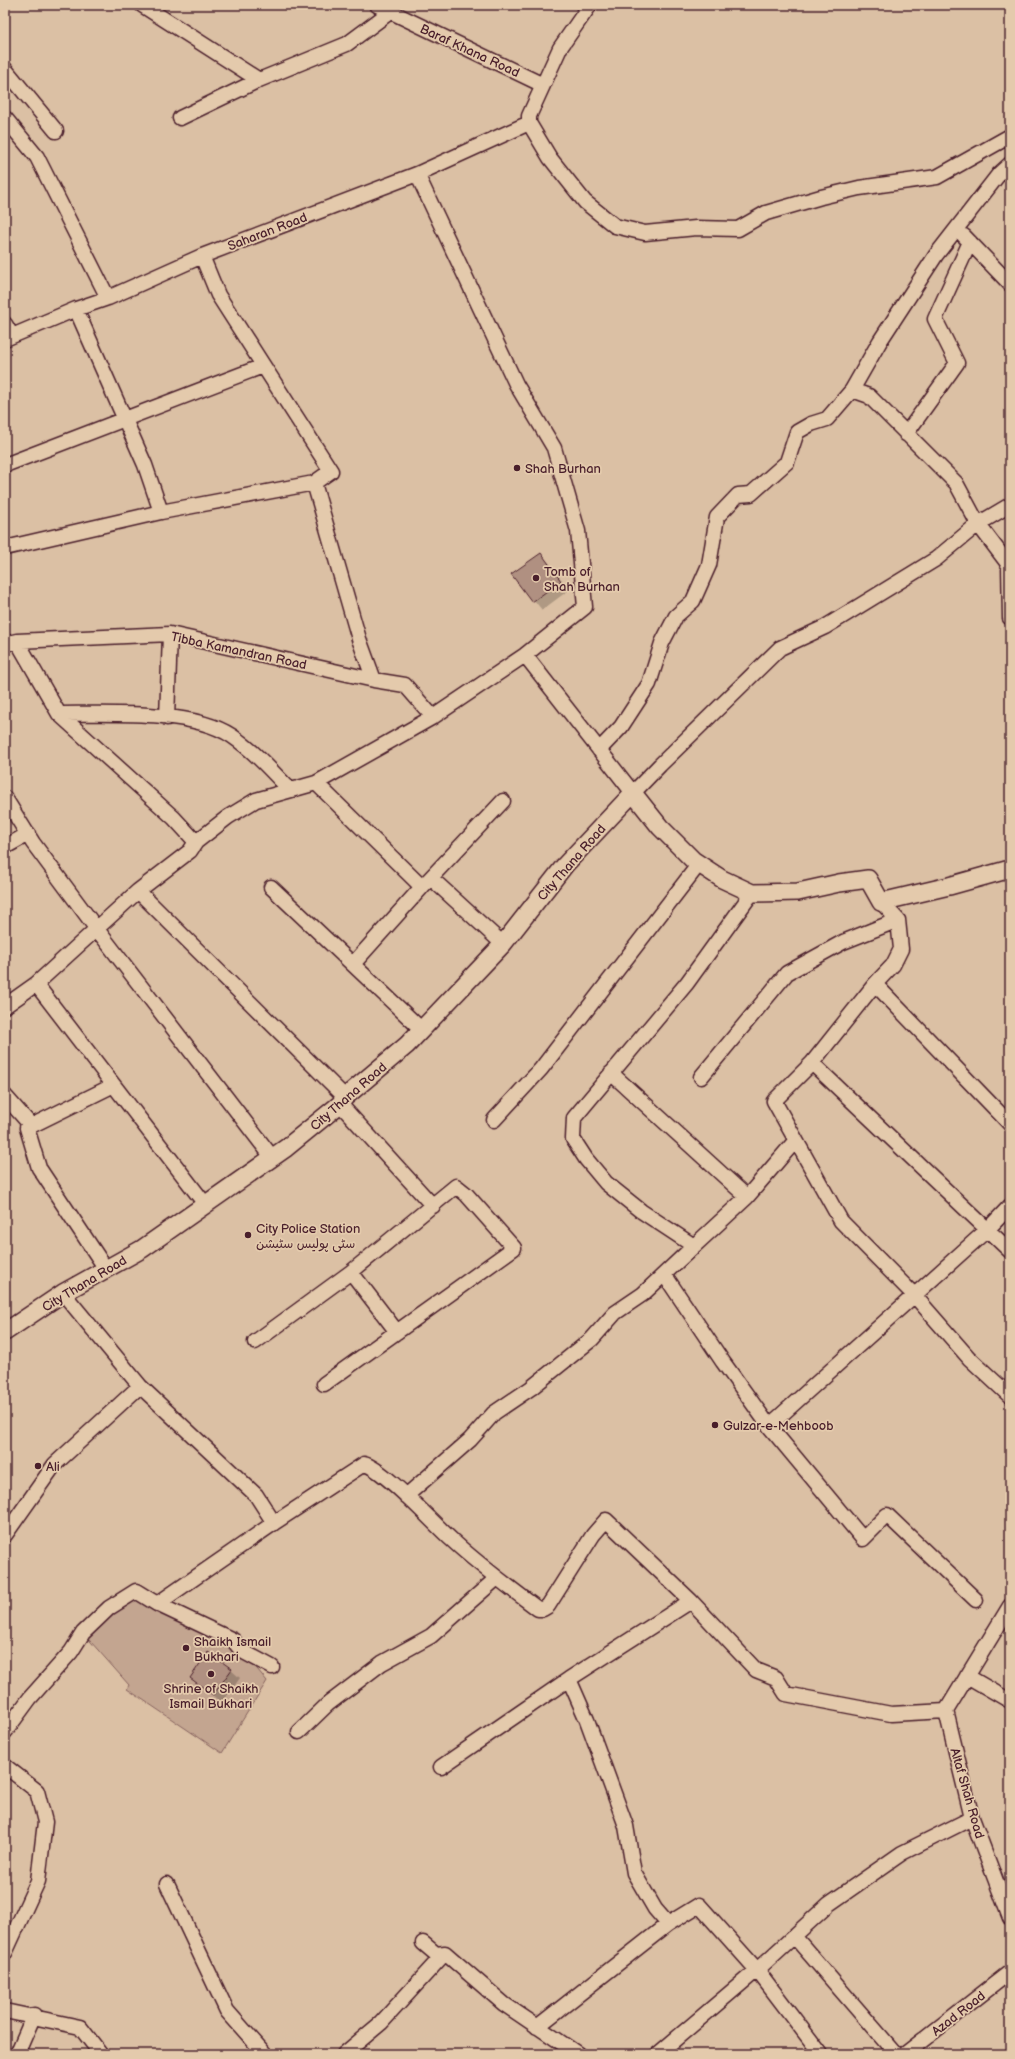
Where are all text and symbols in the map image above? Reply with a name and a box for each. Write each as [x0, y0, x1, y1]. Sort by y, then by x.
street label: Baraf Khana Road [417, 21, 522, 81]
street label: Saharan Road [225, 209, 309, 254]
place label: Shah Burhan [525, 461, 601, 477]
marker: Shah Burhan [512, 463, 522, 473]
place label: Tomb of Shah Burhan [544, 564, 620, 595]
marker: Tomb of Shah Burhan [531, 573, 541, 583]
street label: Tibba Kamandran Road [169, 629, 308, 673]
street label: City Thana Road [534, 821, 609, 904]
street label: City Thana Road [307, 1059, 390, 1134]
place label: City Police Station سٹی پولیس سٹیشن [256, 1221, 360, 1253]
marker: City Police Station سٹی پولیس سٹیشن [243, 1230, 253, 1240]
street label: City Thana Road [39, 1252, 130, 1315]
place label: Gulzar-e-Mehboob [723, 1418, 833, 1434]
marker: Gulzar-e-Mehboob [710, 1420, 720, 1430]
place label: Ali [46, 1459, 60, 1475]
marker: Ali [33, 1461, 43, 1471]
place label: Shaikh Ismail Bukhari [194, 1634, 271, 1665]
marker: Shaikh Ismail Bukhari [181, 1643, 191, 1653]
marker: Shrine of Shaikh Ismail Bukhari [206, 1669, 216, 1679]
place label: Shrine of Shaikh Ismail Bukhari [164, 1681, 258, 1712]
street label: Altaf Shah Road [946, 1746, 988, 1840]
street label: Azad Road [929, 1988, 989, 2040]

